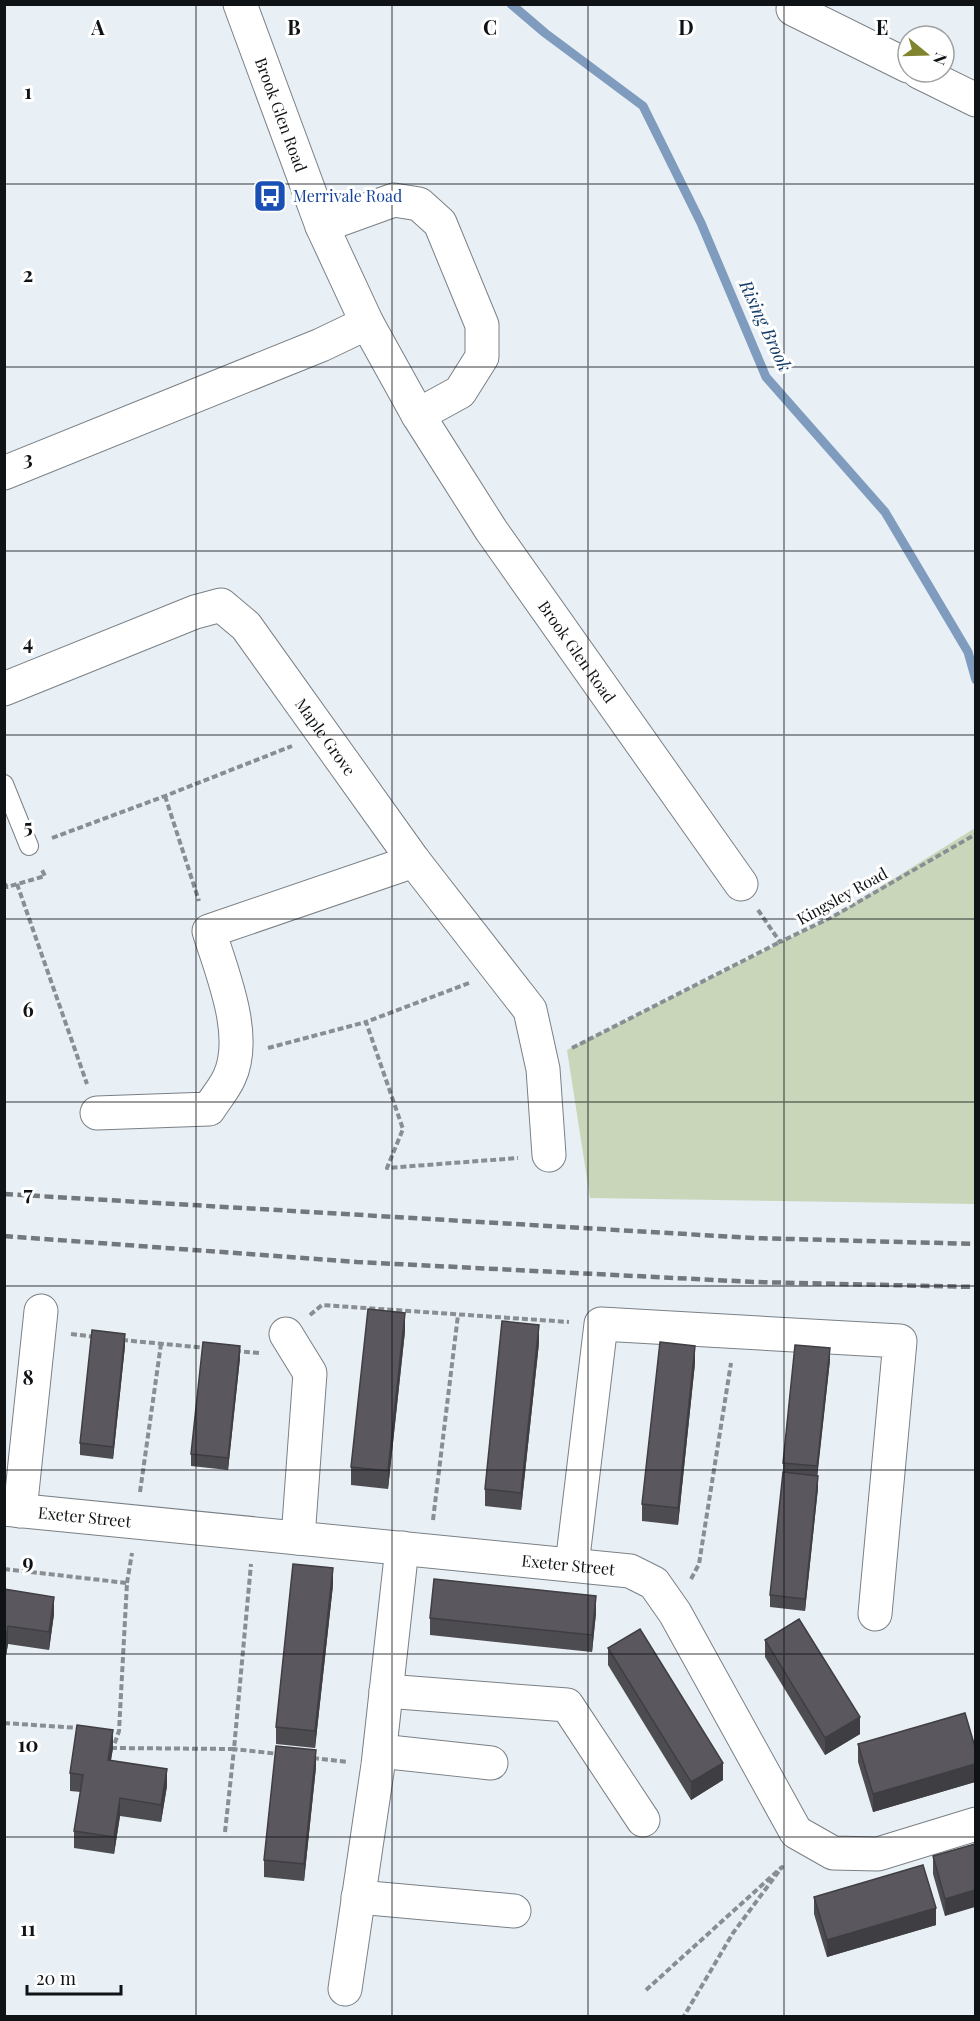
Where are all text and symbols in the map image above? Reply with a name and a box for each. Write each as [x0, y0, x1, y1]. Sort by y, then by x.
text: A [90, 13, 105, 40]
text: B [287, 13, 301, 40]
text: C [483, 13, 497, 40]
text: D [678, 13, 694, 40]
text: E [876, 13, 888, 40]
north arrow [896, 24, 956, 84]
text: N [929, 50, 952, 68]
street label: Brook Glen Road [251, 54, 312, 175]
text: 1 [24, 77, 32, 104]
bus stop icon: Merrivale Road [252, 178, 288, 214]
place label: Merrivale Road [293, 185, 402, 206]
text: 2 [23, 260, 33, 287]
water label: Rising Brook [734, 275, 798, 375]
text: 3 [23, 444, 33, 471]
street label: Brook Glen Road [534, 596, 621, 707]
text: 4 [23, 628, 33, 655]
street label: Maple Grove [291, 694, 361, 780]
text: 5 [23, 812, 33, 839]
street label: Kingsley Road [793, 862, 891, 929]
text: 6 [22, 995, 34, 1022]
text: 7 [23, 1179, 33, 1206]
text: 8 [22, 1363, 34, 1390]
street label: Exeter Street [37, 1501, 133, 1532]
text: 9 [22, 1547, 34, 1574]
street label: Exeter Street [521, 1549, 616, 1579]
text: 10 [18, 1730, 38, 1757]
text: 11 [20, 1914, 36, 1941]
scale bar [27, 1958, 122, 1996]
text: 20 m [36, 1966, 76, 1990]

